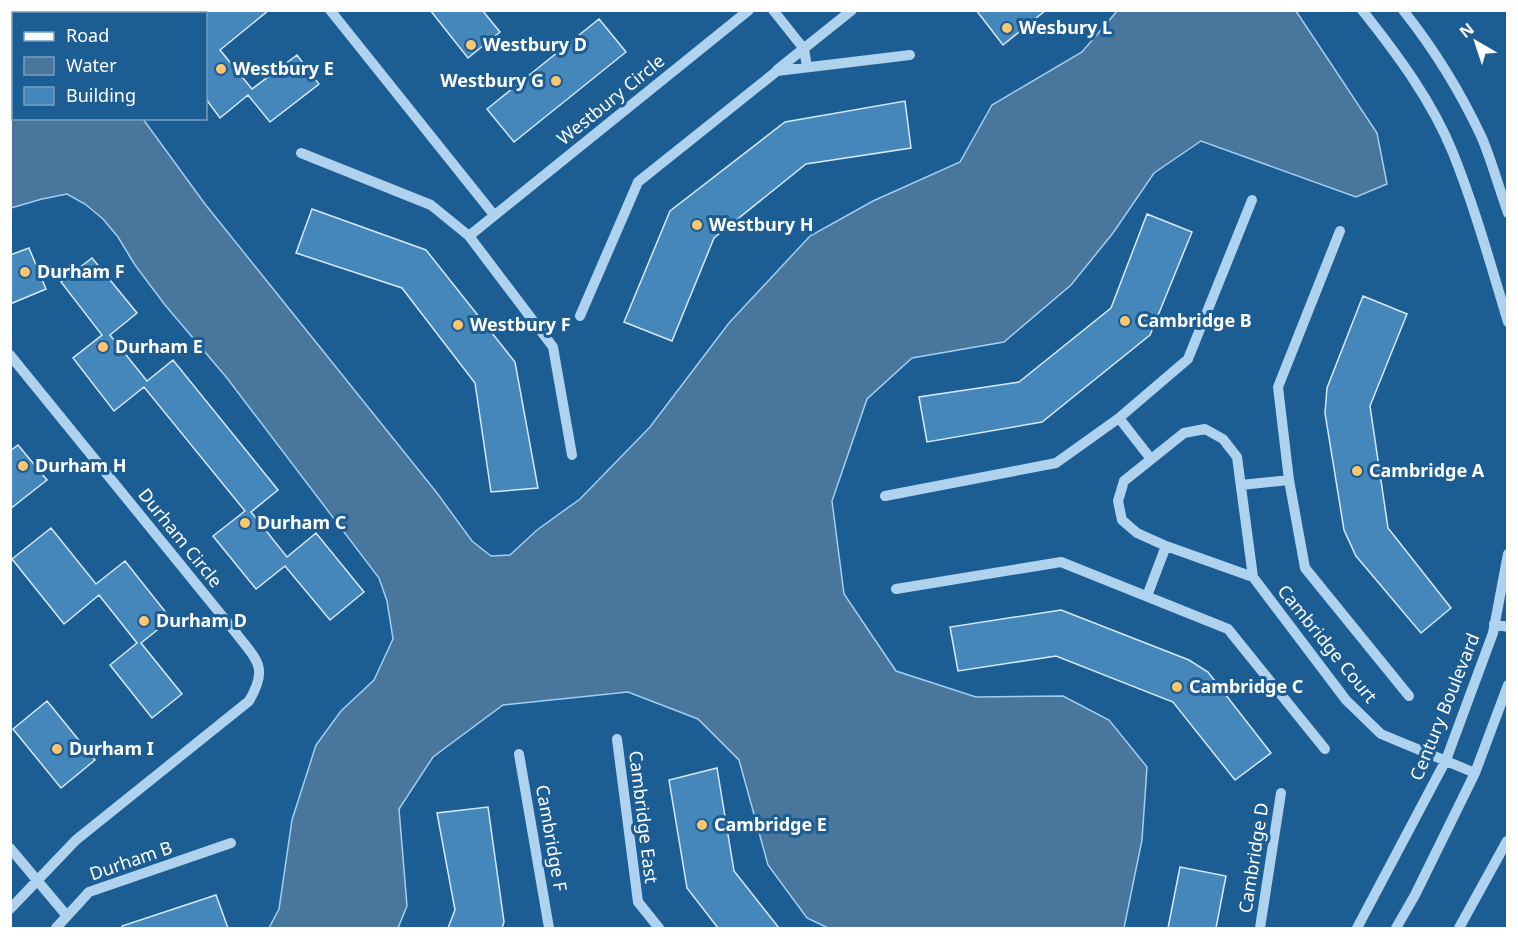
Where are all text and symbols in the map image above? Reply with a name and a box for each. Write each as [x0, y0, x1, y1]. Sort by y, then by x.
legend [12, 12, 207, 120]
north arrow [1446, 12, 1506, 72]
place label: Wesbury L [1019, 15, 1112, 39]
text: N [1455, 18, 1479, 43]
marker: Wesbury L [1000, 21, 1014, 35]
text: Road [66, 23, 109, 47]
place label: Westbury D [483, 32, 587, 56]
marker: Westbury D [464, 38, 478, 52]
street label: Westbury Circle [552, 48, 669, 150]
text: Water [66, 53, 117, 77]
place label: Westbury E [233, 56, 334, 80]
marker: Westbury E [214, 62, 228, 76]
place label: Westbury G [440, 68, 544, 92]
marker: Westbury G [549, 74, 563, 88]
text: Building [66, 83, 136, 107]
place label: Westbury H [709, 212, 814, 236]
marker: Westbury H [690, 218, 704, 232]
place label: Durham F [37, 259, 125, 283]
marker: Durham F [18, 265, 32, 279]
place label: Cambridge B [1137, 308, 1252, 332]
place label: Westbury F [470, 312, 571, 336]
marker: Cambridge B [1118, 314, 1132, 328]
marker: Westbury F [451, 318, 465, 332]
place label: Durham E [115, 334, 203, 358]
marker: Durham E [96, 340, 110, 354]
place label: Durham H [35, 453, 126, 477]
place label: Cambridge A [1369, 458, 1485, 482]
marker: Durham H [16, 459, 30, 473]
marker: Cambridge A [1350, 464, 1364, 478]
street label: Durham Circle [133, 483, 228, 592]
place label: Durham C [257, 510, 346, 534]
marker: Durham C [238, 516, 252, 530]
street label: Cambridge Court [1273, 579, 1383, 708]
place label: Durham D [156, 608, 247, 632]
marker: Durham D [137, 614, 151, 628]
street label: Century Boulevard [1404, 629, 1485, 784]
place label: Cambridge C [1189, 674, 1303, 698]
marker: Cambridge C [1170, 680, 1184, 694]
place label: Durham I [69, 736, 154, 760]
marker: Durham I [50, 742, 64, 756]
street label: Cambridge East [624, 749, 664, 885]
street label: Cambridge F [531, 783, 573, 893]
street label: Cambridge D [1232, 801, 1274, 915]
place label: Cambridge E [714, 812, 827, 836]
marker: Cambridge E [695, 818, 709, 832]
street label: Durham B [86, 835, 175, 885]

